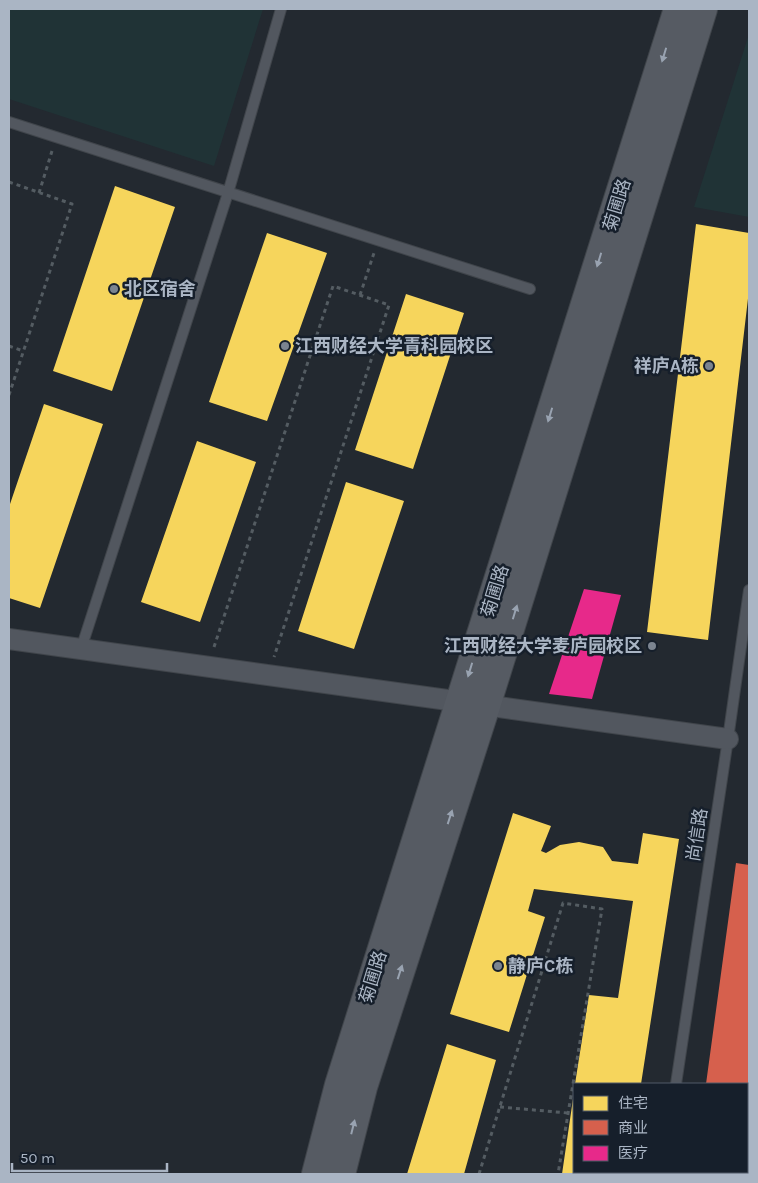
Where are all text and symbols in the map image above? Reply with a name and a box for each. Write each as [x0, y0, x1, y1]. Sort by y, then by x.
one-way arrow [659, 48, 667, 63]
street label: 菊圃路 [599, 176, 635, 234]
one-way arrow [595, 253, 602, 268]
place label: 北区宿舍 [124, 278, 196, 300]
marker: 北区宿舍 [108, 283, 120, 295]
place label: 江西财经大学青科园校区 [295, 335, 493, 357]
marker: 江西财经大学青科园校区 [279, 340, 291, 352]
place label: 祥庐A栋 [634, 355, 699, 377]
marker: 祥庐A栋 [703, 360, 715, 372]
one-way arrow [546, 408, 554, 423]
street label: 菊圃路 [477, 562, 513, 620]
one-way arrow [512, 604, 520, 619]
place label: 江西财经大学麦庐园校区 [444, 635, 642, 657]
marker: 江西财经大学麦庐园校区 [646, 640, 658, 652]
one-way arrow [465, 663, 473, 678]
street label: 尚信路 [682, 807, 712, 863]
one-way arrow [446, 809, 454, 824]
street label: 菊圃路 [355, 948, 391, 1006]
place label: 静庐C栋 [508, 955, 573, 977]
marker: 静庐C栋 [492, 960, 504, 972]
one-way arrow [397, 964, 405, 979]
legend [573, 1083, 748, 1173]
text: 住宅 [618, 1094, 648, 1112]
one-way arrow [349, 1119, 357, 1135]
text: 商业 [618, 1119, 648, 1137]
scale bar [12, 1140, 168, 1172]
text: 医疗 [618, 1144, 648, 1162]
text: 50 m [20, 1149, 55, 1167]

